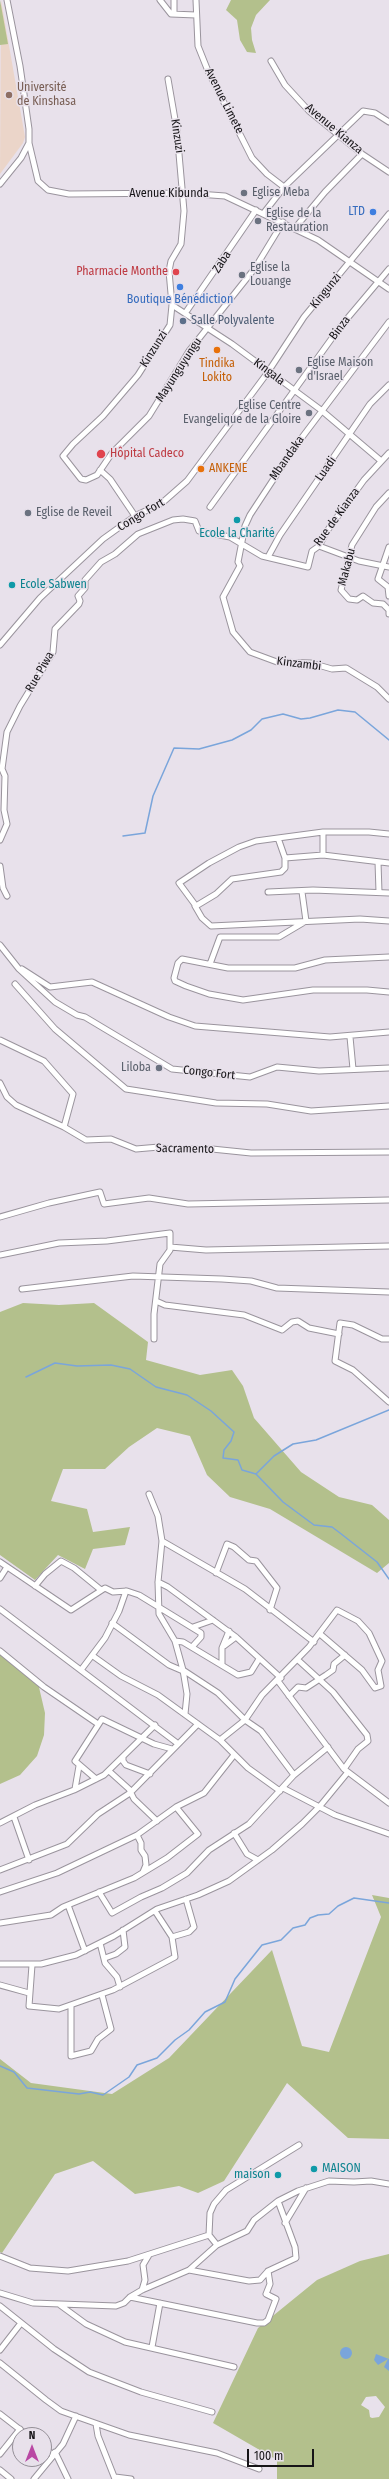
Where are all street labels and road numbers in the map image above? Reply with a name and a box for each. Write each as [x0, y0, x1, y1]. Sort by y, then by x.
street label: Avenue Limete [201, 66, 247, 136]
street label: Avenue Kianza [302, 101, 366, 157]
street label: Kinzuzi [167, 118, 187, 154]
street label: Avenue Kibunda [129, 187, 209, 201]
street label: Zaba [210, 248, 234, 276]
street label: Kingunzi [307, 270, 345, 312]
street label: Binza [326, 313, 354, 343]
street label: Kinzunzi [137, 328, 171, 370]
street label: Mayunguyungu [153, 335, 205, 405]
street label: Kingala [250, 355, 288, 389]
street label: Mbandaka [267, 433, 307, 483]
street label: Luadi [312, 454, 340, 484]
street label: Rue de Kianza [311, 485, 363, 549]
street label: Congo Fort [115, 495, 167, 535]
street label: Makabu [335, 547, 359, 587]
street label: Rue Piwa [23, 649, 57, 695]
street label: Kinzambi [276, 654, 322, 674]
street label: Congo Fort [182, 1063, 236, 1083]
street label: Sacramento [156, 1141, 214, 1157]

